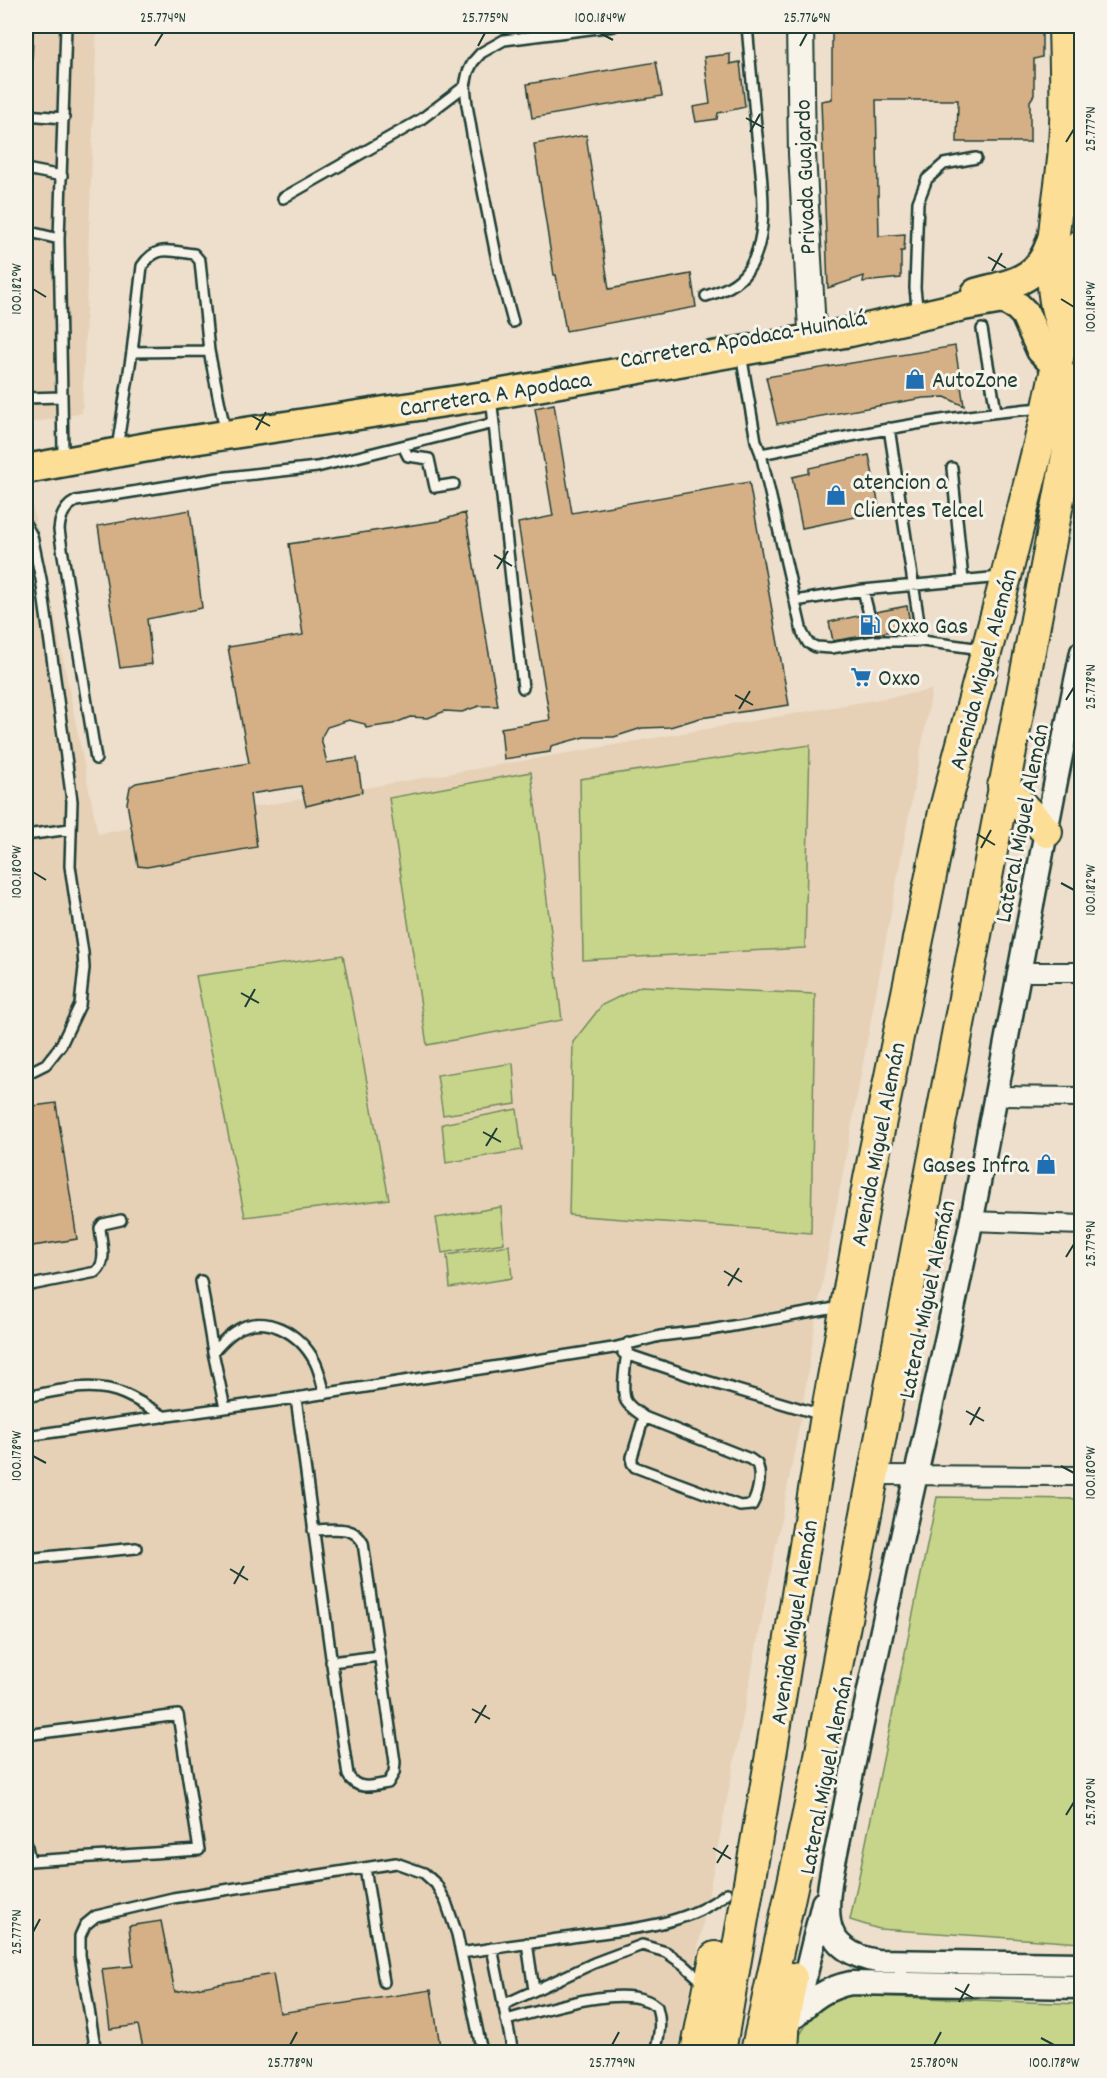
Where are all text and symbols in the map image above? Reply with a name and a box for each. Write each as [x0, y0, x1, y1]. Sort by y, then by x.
text: 25.774°N [140, 8, 186, 30]
text: 25.775°N [462, 8, 508, 30]
text: 100.184°W [574, 8, 626, 30]
text: 25.776°N [783, 8, 831, 30]
street label: Privada Guajardo [787, 99, 827, 255]
text: 25.777°N [1081, 106, 1103, 152]
text: 100.182°W [7, 263, 29, 315]
text: 100.184°W [1081, 281, 1103, 333]
street label: Carretera Apodaca-Huinalá [617, 302, 870, 379]
street label: Carretera A Apodaca [397, 364, 594, 428]
place label: AutoZone [932, 365, 1018, 399]
shop icon: AutoZone [903, 367, 927, 391]
place label: atencion a Clientes Telcel [853, 467, 984, 529]
shop icon: atencion a Clientes Telcel [824, 483, 848, 507]
street label: Avenida Miguel Alemán [942, 565, 1028, 774]
place label: Oxxo Gas [887, 611, 968, 645]
fuel station icon: Oxxo Gas [858, 613, 882, 637]
place label: Oxxo [878, 663, 920, 697]
text: 25.778°N [1081, 664, 1103, 710]
supermarket icon: Oxxo [849, 665, 873, 689]
street label: Lateral Miguel Alemán [988, 721, 1060, 926]
text: 100.180°W [7, 845, 29, 899]
text: 100.182°W [1081, 864, 1103, 916]
street label: Avenida Miguel Alemán [843, 1040, 916, 1249]
place label: Gases Infra [922, 1150, 1030, 1184]
shop icon: Gases Infra [1034, 1152, 1058, 1176]
street label: Lateral Miguel Alemán [891, 1197, 967, 1402]
text: 25.779°N [1081, 1221, 1103, 1267]
text: 100.178°W [7, 1430, 29, 1481]
text: 100.180°W [1081, 1446, 1103, 1500]
street label: Avenida Miguel Alemán [763, 1517, 829, 1727]
street label: Lateral Miguel Alemán [792, 1673, 864, 1878]
text: 25.780°N [1081, 1778, 1103, 1826]
text: 25.777°N [7, 1909, 29, 1955]
text: 25.778°N [267, 2053, 313, 2075]
text: 25.779°N [589, 2053, 635, 2075]
text: 25.780°N [910, 2053, 958, 2075]
text: 100.178°W [1029, 2053, 1080, 2075]

